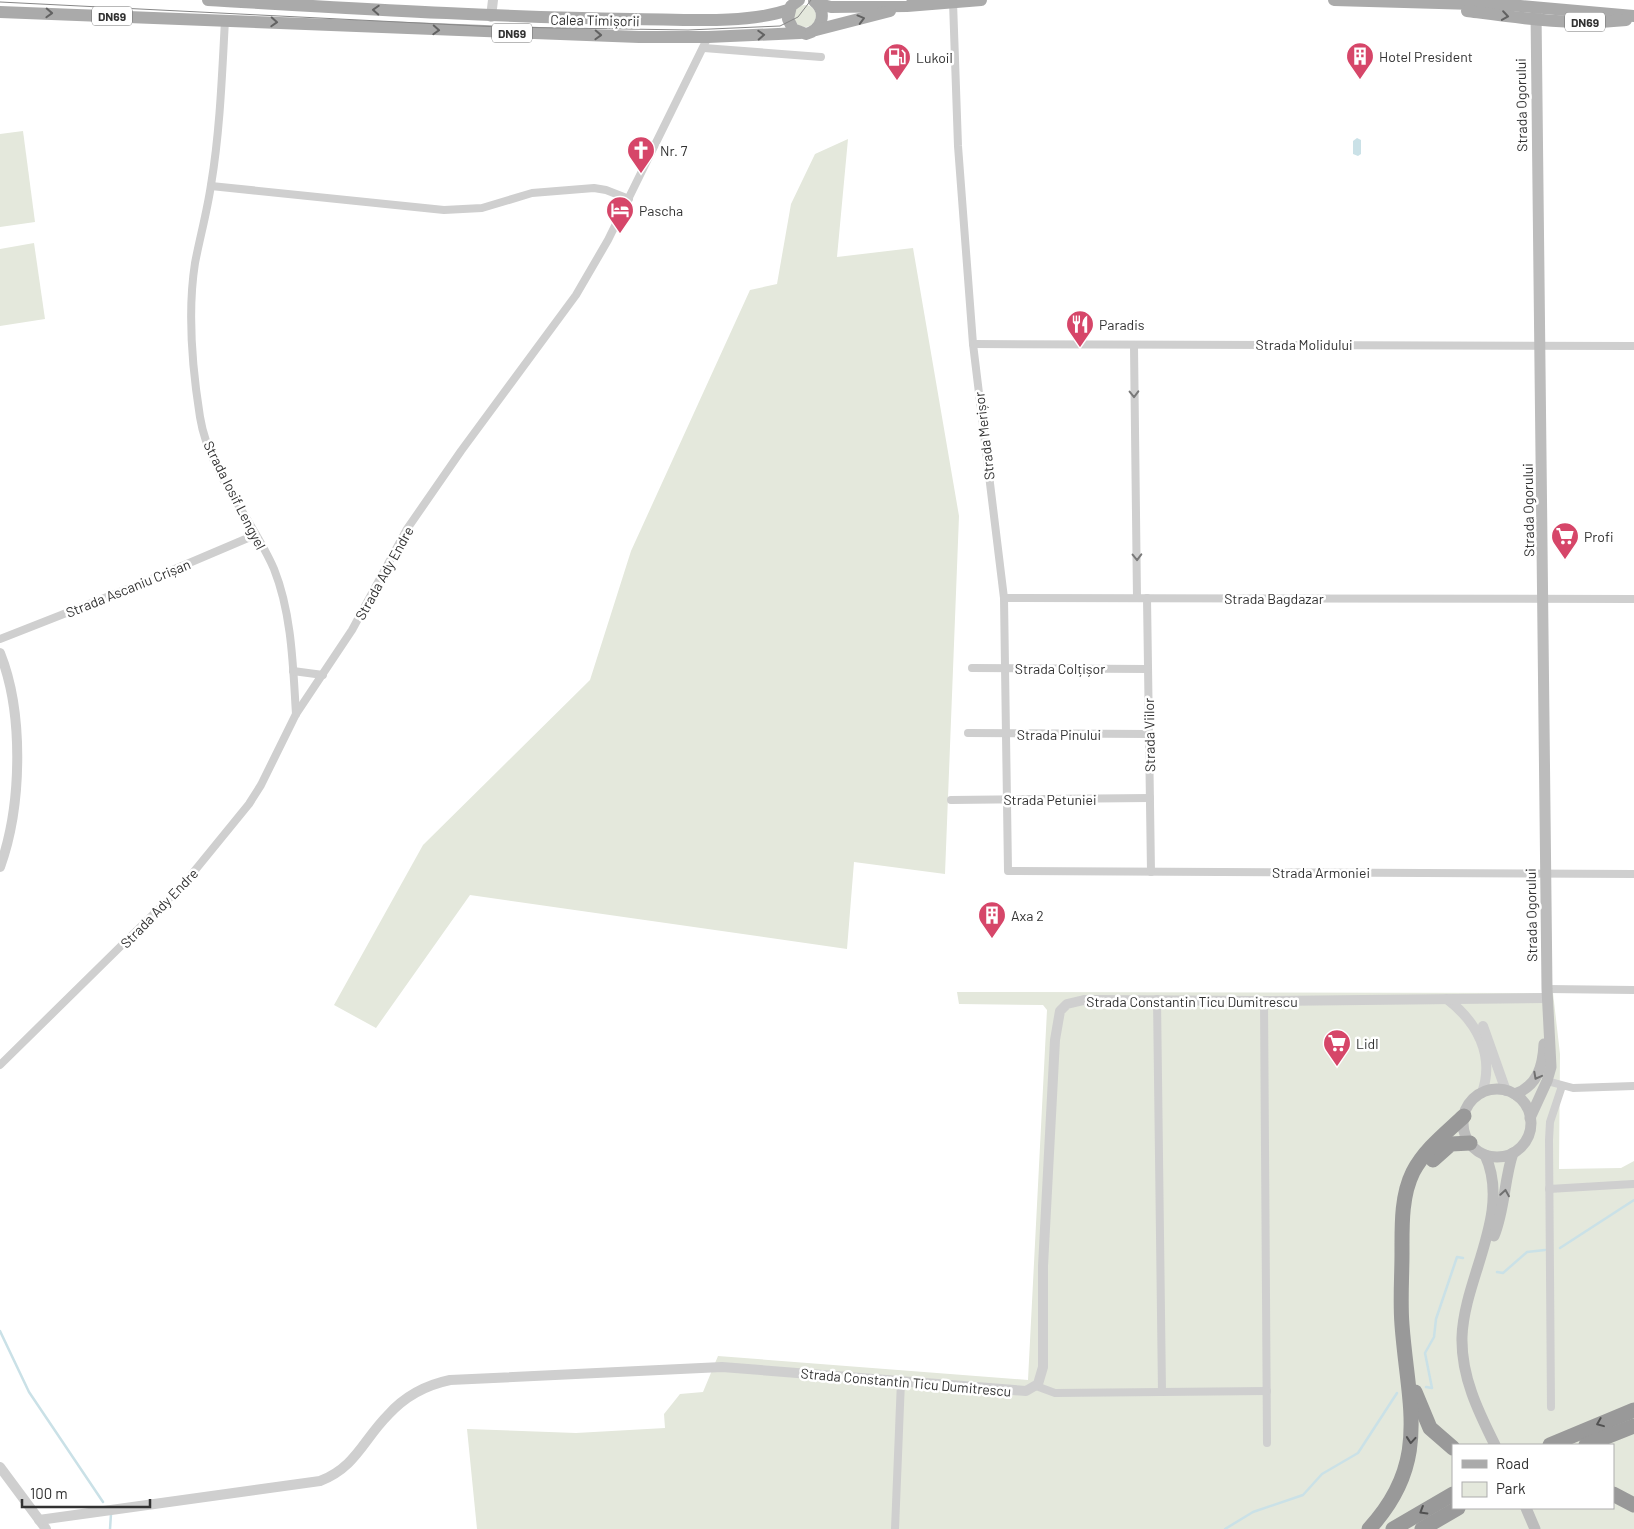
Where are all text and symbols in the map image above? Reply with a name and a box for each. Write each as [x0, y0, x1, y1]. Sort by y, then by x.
one-way arrow [372, 4, 380, 15]
road number: DN69 [92, 7, 132, 26]
one-way arrow [45, 8, 53, 19]
one-way arrow [1502, 10, 1510, 21]
street label: Calea Timișorii [550, 11, 640, 29]
road number: DN69 [1565, 13, 1605, 32]
one-way arrow [857, 14, 865, 24]
one-way arrow [270, 17, 278, 28]
road number: DN69 [492, 23, 532, 42]
one-way arrow [432, 24, 440, 35]
one-way arrow [595, 30, 603, 41]
one-way arrow [757, 30, 765, 41]
building icon: Hotel President [1345, 41, 1375, 80]
fuel station icon: Lukoil [882, 42, 912, 81]
place label: Hotel President [1379, 48, 1473, 65]
place label: Lukoil [916, 49, 953, 66]
street label: Strada Ogorului [1512, 58, 1530, 152]
church icon: Nr. 7 [626, 135, 656, 174]
place label: Nr. 7 [660, 142, 688, 159]
hotel icon: Pascha [605, 195, 635, 234]
place label: Pascha [639, 202, 683, 219]
restaurant icon: Paradis [1065, 309, 1095, 348]
place label: Paradis [1099, 316, 1145, 333]
street label: Strada Molidului [1256, 336, 1352, 353]
street label: Strada Merișor [970, 391, 998, 481]
one-way arrow [1129, 391, 1140, 399]
street label: Strada Iosif Lengyel [200, 438, 270, 552]
street label: Strada Ogorului [1519, 463, 1537, 557]
supermarket icon: Profi [1550, 521, 1580, 560]
street label: Strada Ady Endre [351, 523, 417, 623]
place label: Profi [1584, 528, 1614, 545]
one-way arrow [1132, 554, 1142, 561]
street label: Strada Ascaniu Crișan [63, 555, 193, 621]
street label: Strada Bagdazar [1224, 590, 1324, 607]
street label: Strada Colțișor [1015, 660, 1105, 677]
street label: Strada Viilor [1140, 698, 1158, 772]
street label: Strada Pinului [1017, 726, 1101, 743]
street label: Strada Petuniei [1003, 791, 1097, 808]
street label: Strada Armoniei [1272, 864, 1370, 881]
street label: Strada Ady Endre [117, 865, 201, 951]
street label: Strada Ogorului [1522, 868, 1540, 962]
building icon: Axa 2 [977, 900, 1007, 939]
place label: Axa 2 [1011, 907, 1044, 924]
street label: Strada Constantin Ticu Dumitrescu [1086, 993, 1298, 1010]
supermarket icon: Lidl [1322, 1028, 1352, 1067]
place label: Lidl [1356, 1035, 1378, 1052]
one-way arrow [1533, 1071, 1543, 1080]
one-way arrow [1499, 1188, 1510, 1196]
street label: Strada Constantin Ticu Dumitrescu [800, 1364, 1012, 1400]
one-way arrow [1596, 1417, 1605, 1428]
one-way arrow [1406, 1436, 1417, 1444]
legend [1452, 1444, 1614, 1509]
text: Road [1496, 1454, 1529, 1472]
scale bar [22, 1476, 150, 1508]
text: Park [1496, 1479, 1526, 1497]
text: 100 m [30, 1484, 68, 1502]
one-way arrow [1419, 1505, 1428, 1515]

